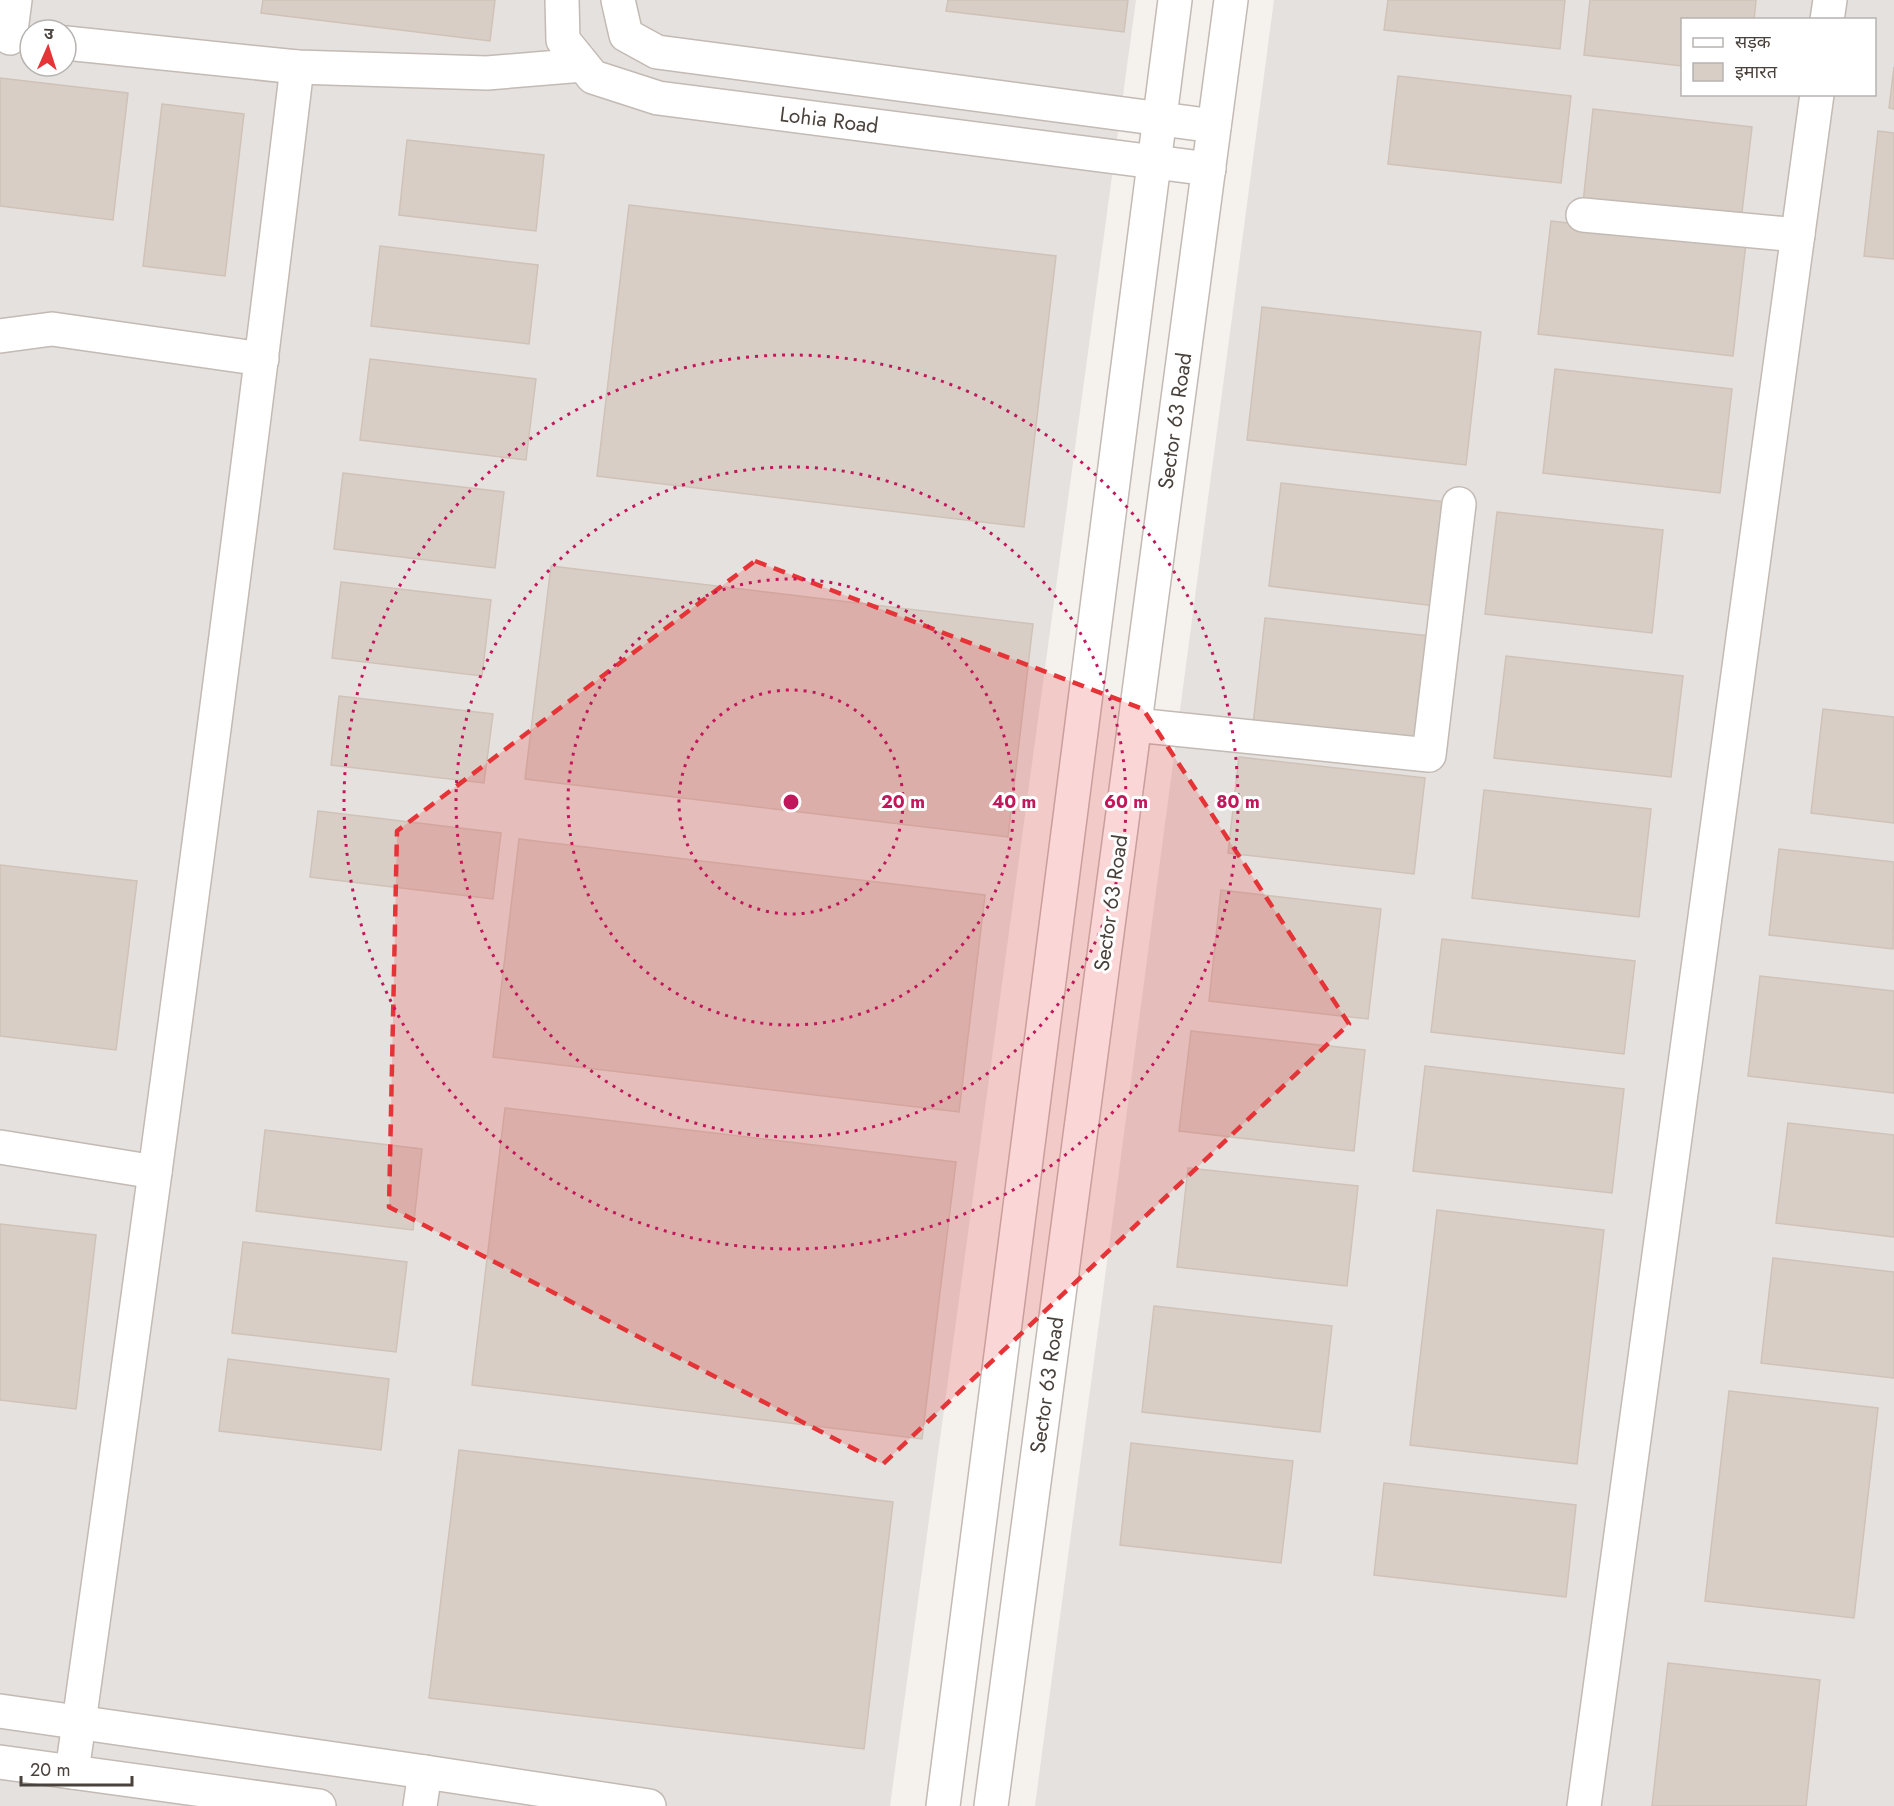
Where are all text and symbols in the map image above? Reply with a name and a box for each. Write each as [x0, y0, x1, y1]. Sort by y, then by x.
north arrow [18, 18, 78, 78]
legend [1681, 18, 1876, 96]
text: उ [43, 22, 55, 45]
text: सड़क [1735, 29, 1772, 55]
text: इमारत [1735, 59, 1778, 85]
street label: Lohia Road [778, 99, 880, 141]
street label: Sector 63 Road [1151, 351, 1199, 491]
text: 20 m [881, 789, 925, 815]
text: 40 m [992, 789, 1036, 815]
text: 60 m [1104, 789, 1148, 815]
text: 80 m [1216, 789, 1260, 815]
centre of rings [781, 792, 801, 812]
street label: Sector 63 Road [1087, 833, 1135, 973]
street label: Sector 63 Road [1023, 1315, 1071, 1455]
scale bar [21, 1749, 132, 1787]
text: 20 m [30, 1757, 70, 1783]

